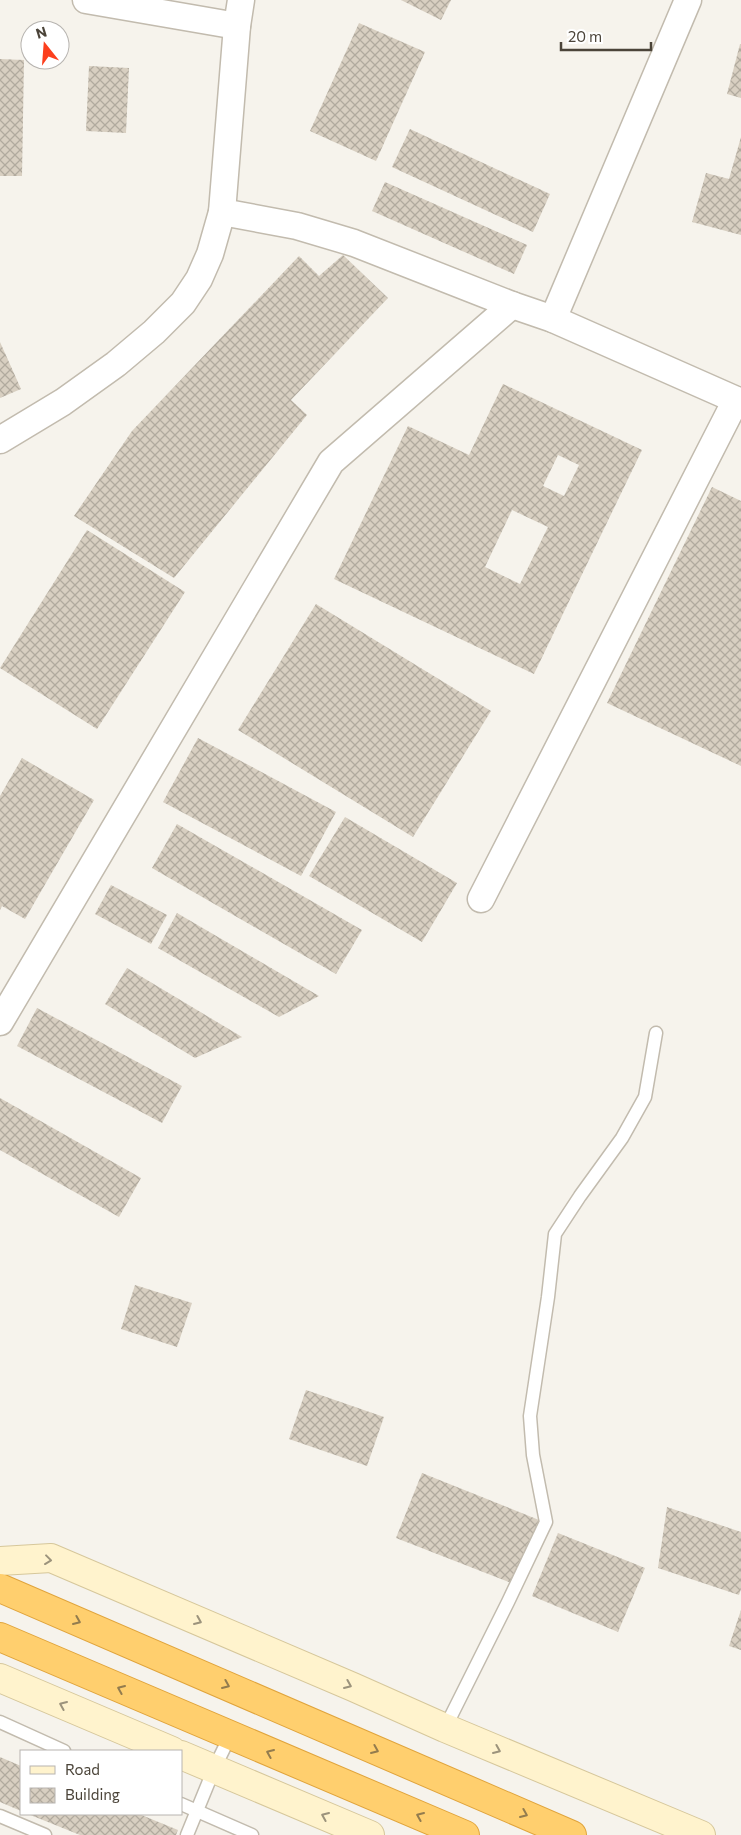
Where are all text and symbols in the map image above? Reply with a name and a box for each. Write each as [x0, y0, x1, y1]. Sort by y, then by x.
north arrow [20, 20, 70, 70]
scale bar [561, 20, 651, 52]
text: N [34, 22, 49, 42]
text: 20 m [568, 27, 602, 45]
one-way arrow [45, 1554, 53, 1565]
one-way arrow [72, 1614, 81, 1625]
one-way arrow [193, 1615, 202, 1626]
one-way arrow [343, 1678, 352, 1689]
one-way arrow [221, 1679, 230, 1690]
one-way arrow [117, 1684, 126, 1695]
one-way arrow [59, 1700, 68, 1711]
one-way arrow [370, 1743, 379, 1754]
one-way arrow [492, 1743, 501, 1754]
one-way arrow [267, 1749, 275, 1759]
legend [20, 1750, 182, 1815]
text: Road [65, 1760, 100, 1778]
text: Building [65, 1785, 120, 1803]
one-way arrow [519, 1808, 528, 1819]
one-way arrow [321, 1812, 330, 1822]
one-way arrow [416, 1812, 425, 1822]

